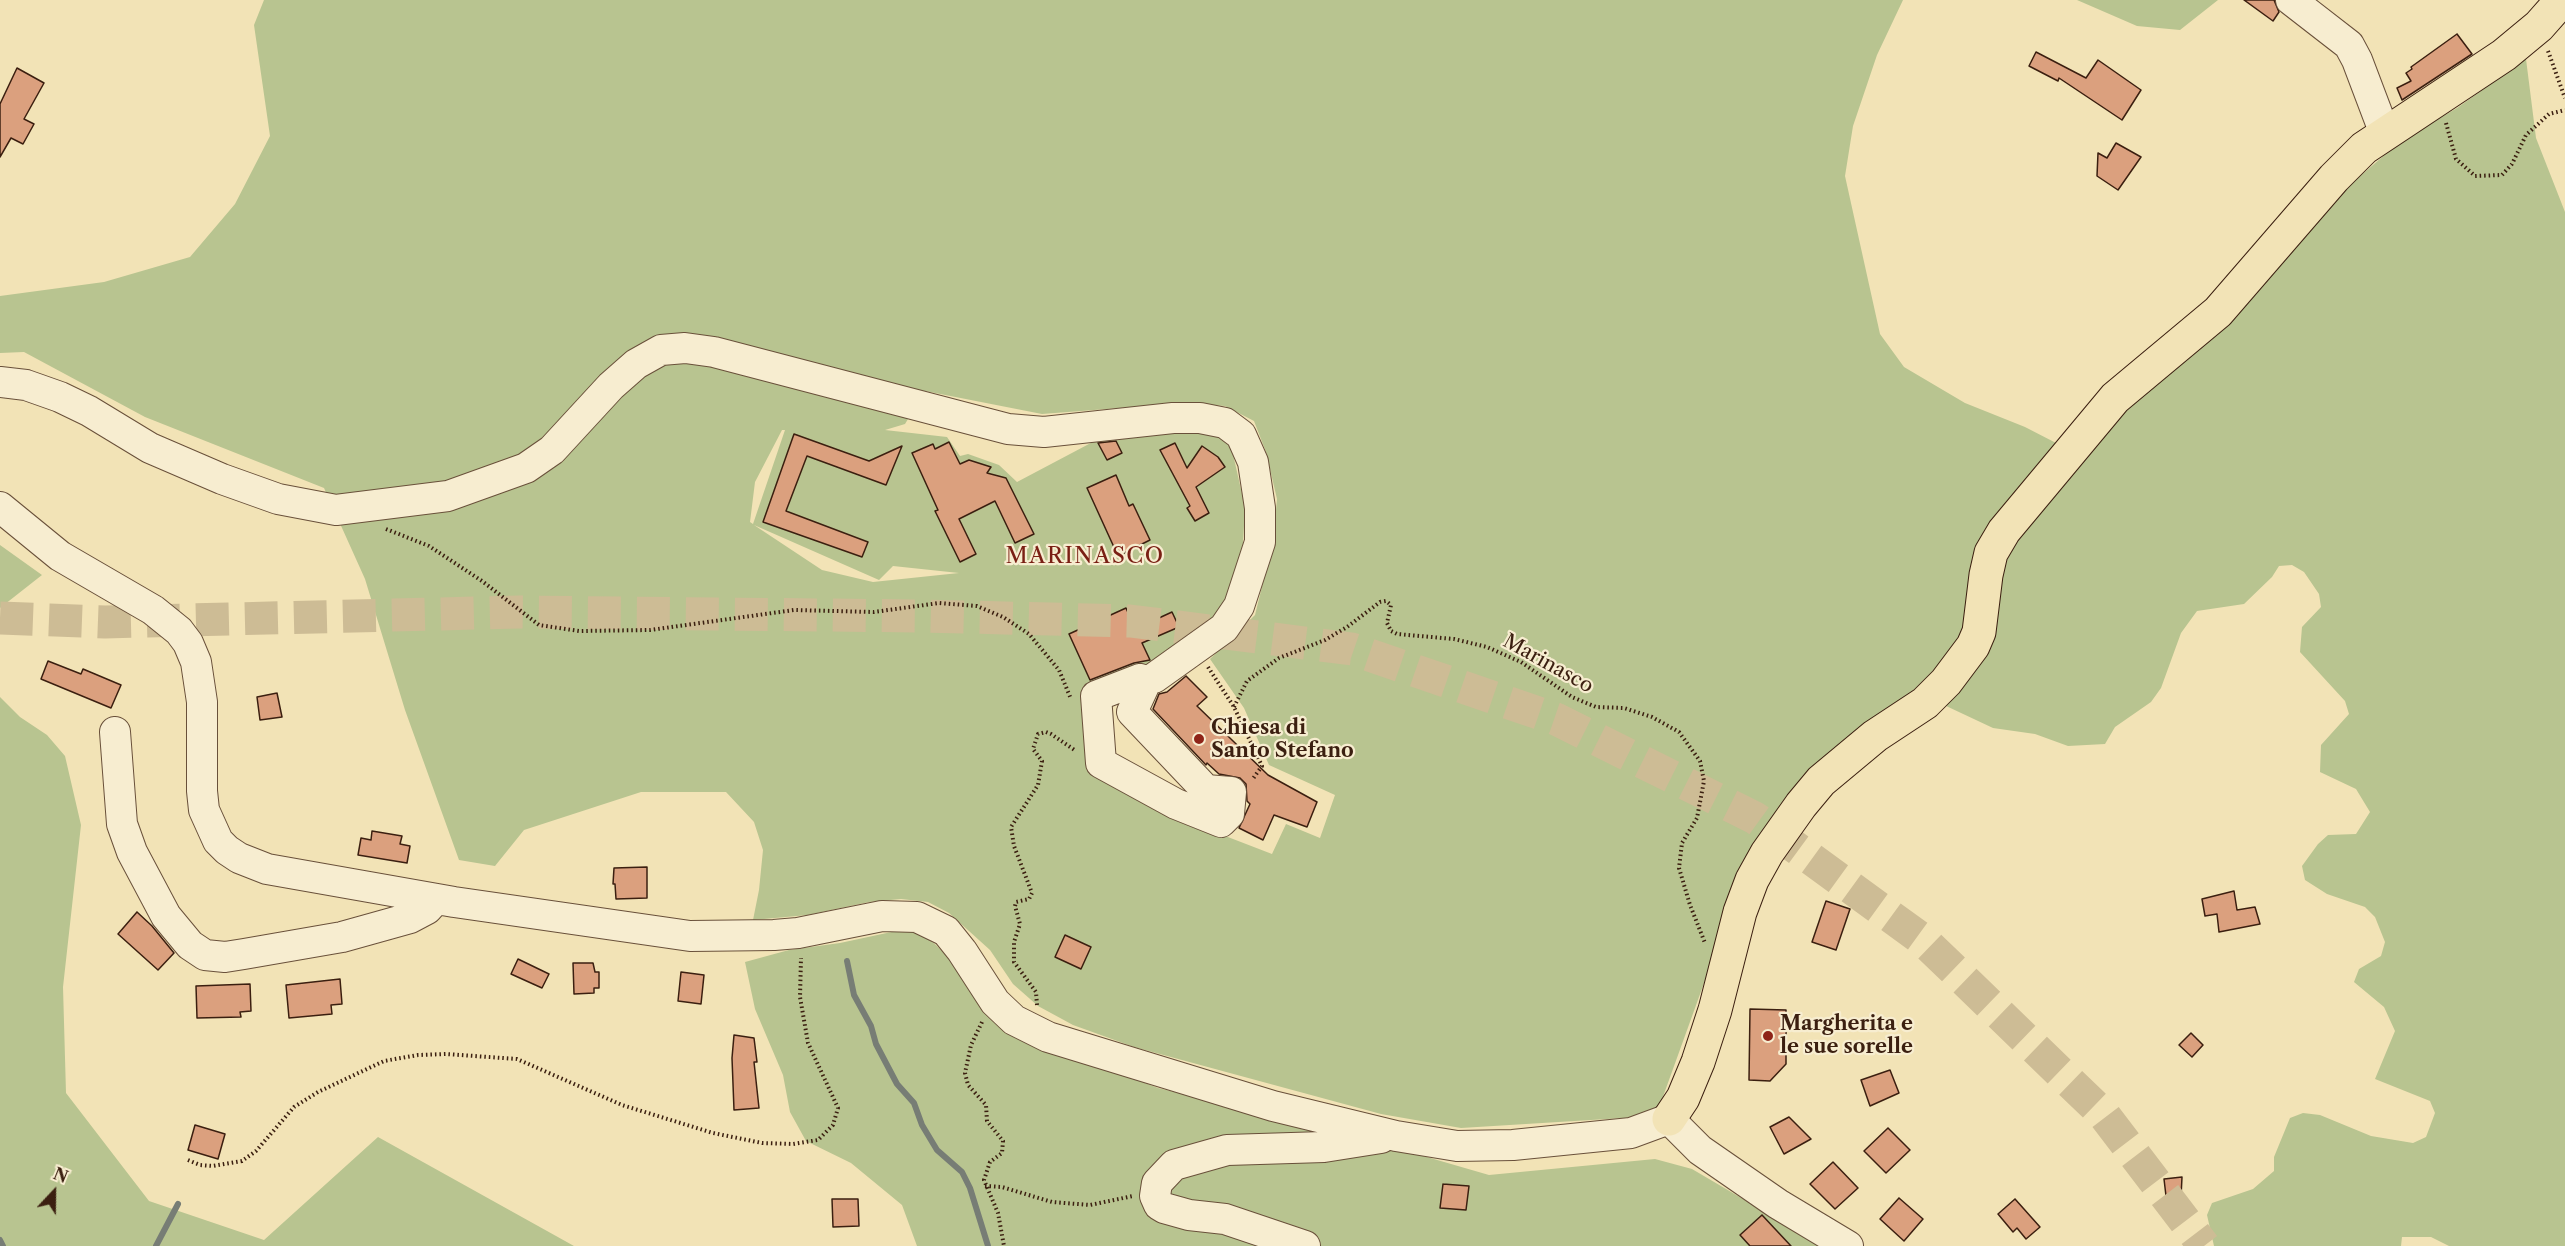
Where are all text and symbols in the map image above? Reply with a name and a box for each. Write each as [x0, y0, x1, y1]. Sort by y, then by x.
district label: MARINASCO [1005, 544, 1165, 570]
street label: Marinasco [1499, 629, 1597, 699]
place label: Chiesa di Santo Stefano [1211, 716, 1354, 763]
marker: Chiesa di Santo Stefano [1192, 732, 1206, 746]
place label: Margherita e le sue sorelle [1780, 1012, 1913, 1059]
marker: Margherita e le sue sorelle [1761, 1029, 1775, 1043]
north arrow [24, 1162, 84, 1222]
text: N [51, 1163, 71, 1187]

